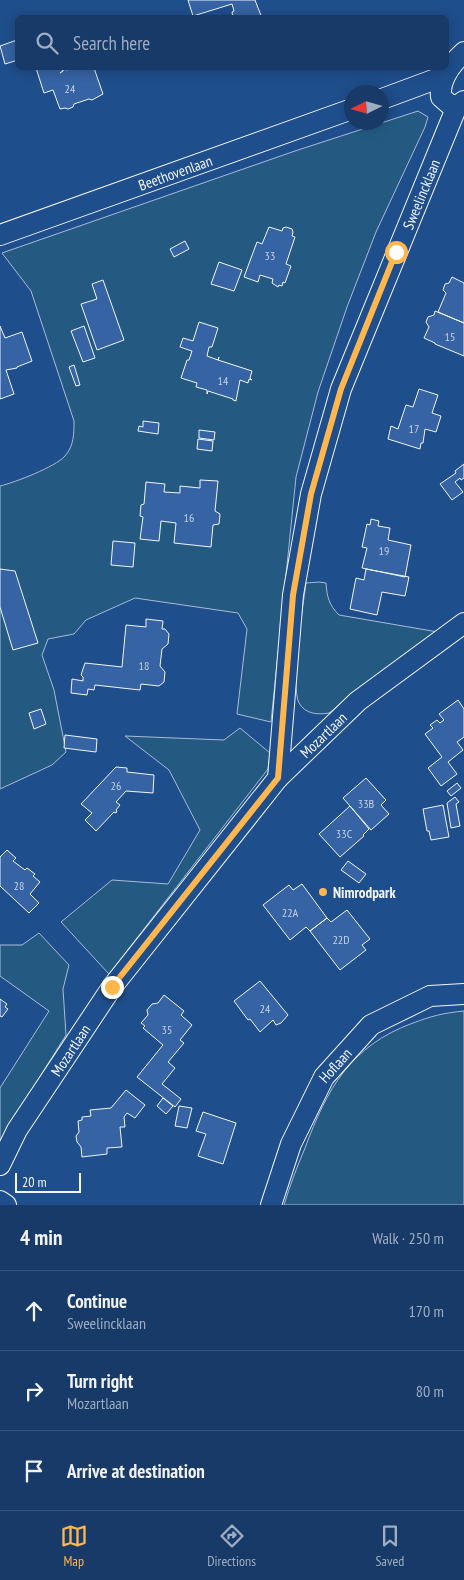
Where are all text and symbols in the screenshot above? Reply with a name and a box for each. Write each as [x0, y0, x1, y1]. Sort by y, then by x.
search box [15, 15, 449, 70]
icon: search [33, 29, 61, 57]
text: Search here [73, 31, 150, 55]
house number: 24 [65, 81, 76, 96]
north arrow [344, 85, 389, 130]
street label: Beethovenlaan [136, 150, 215, 194]
street label: Sweelincklaan [398, 156, 444, 232]
route start [385, 241, 408, 264]
house number: 33 [265, 248, 275, 263]
house number: 15 [445, 329, 455, 344]
house number: 14 [218, 373, 229, 388]
house number: 17 [409, 421, 419, 436]
house number: 16 [184, 510, 194, 525]
house number: 19 [379, 543, 389, 558]
house number: 18 [139, 658, 149, 673]
street label: Mozartlaan [296, 708, 351, 762]
house number: 26 [111, 778, 121, 793]
house number: 33B [358, 796, 375, 811]
house number: 33C [336, 826, 353, 841]
house number: 28 [14, 878, 24, 893]
place label: Nimrodpark [333, 883, 396, 902]
marker: Nimrodpark [317, 886, 329, 898]
house number: 22A [282, 905, 299, 920]
house number: 22D [332, 932, 350, 947]
route end [101, 976, 124, 999]
house number: 24 [260, 1001, 271, 1016]
street label: Mozartlaan [46, 1021, 94, 1079]
house number: 35 [162, 1022, 172, 1037]
street label: Hoflaan [314, 1044, 355, 1086]
scale bar [15, 1170, 81, 1193]
text: 20 m [22, 1173, 47, 1191]
text: 4 min [20, 1224, 62, 1251]
text: Walk · 250 m [372, 1228, 444, 1248]
text: Continue [67, 1289, 127, 1313]
icon: ahead [20, 1297, 48, 1325]
text: 170 m [409, 1301, 444, 1321]
text: Sweelincklaan [67, 1313, 146, 1333]
text: Turn right [67, 1369, 133, 1393]
icon: right [20, 1377, 48, 1405]
text: 80 m [416, 1381, 444, 1401]
text: Mozartlaan [67, 1393, 129, 1413]
icon: arrive [20, 1457, 48, 1485]
text: Arrive at destination [67, 1459, 205, 1483]
tab: Map [60, 1522, 88, 1570]
tab: Directions [207, 1522, 256, 1570]
tab: Saved [375, 1522, 404, 1570]

